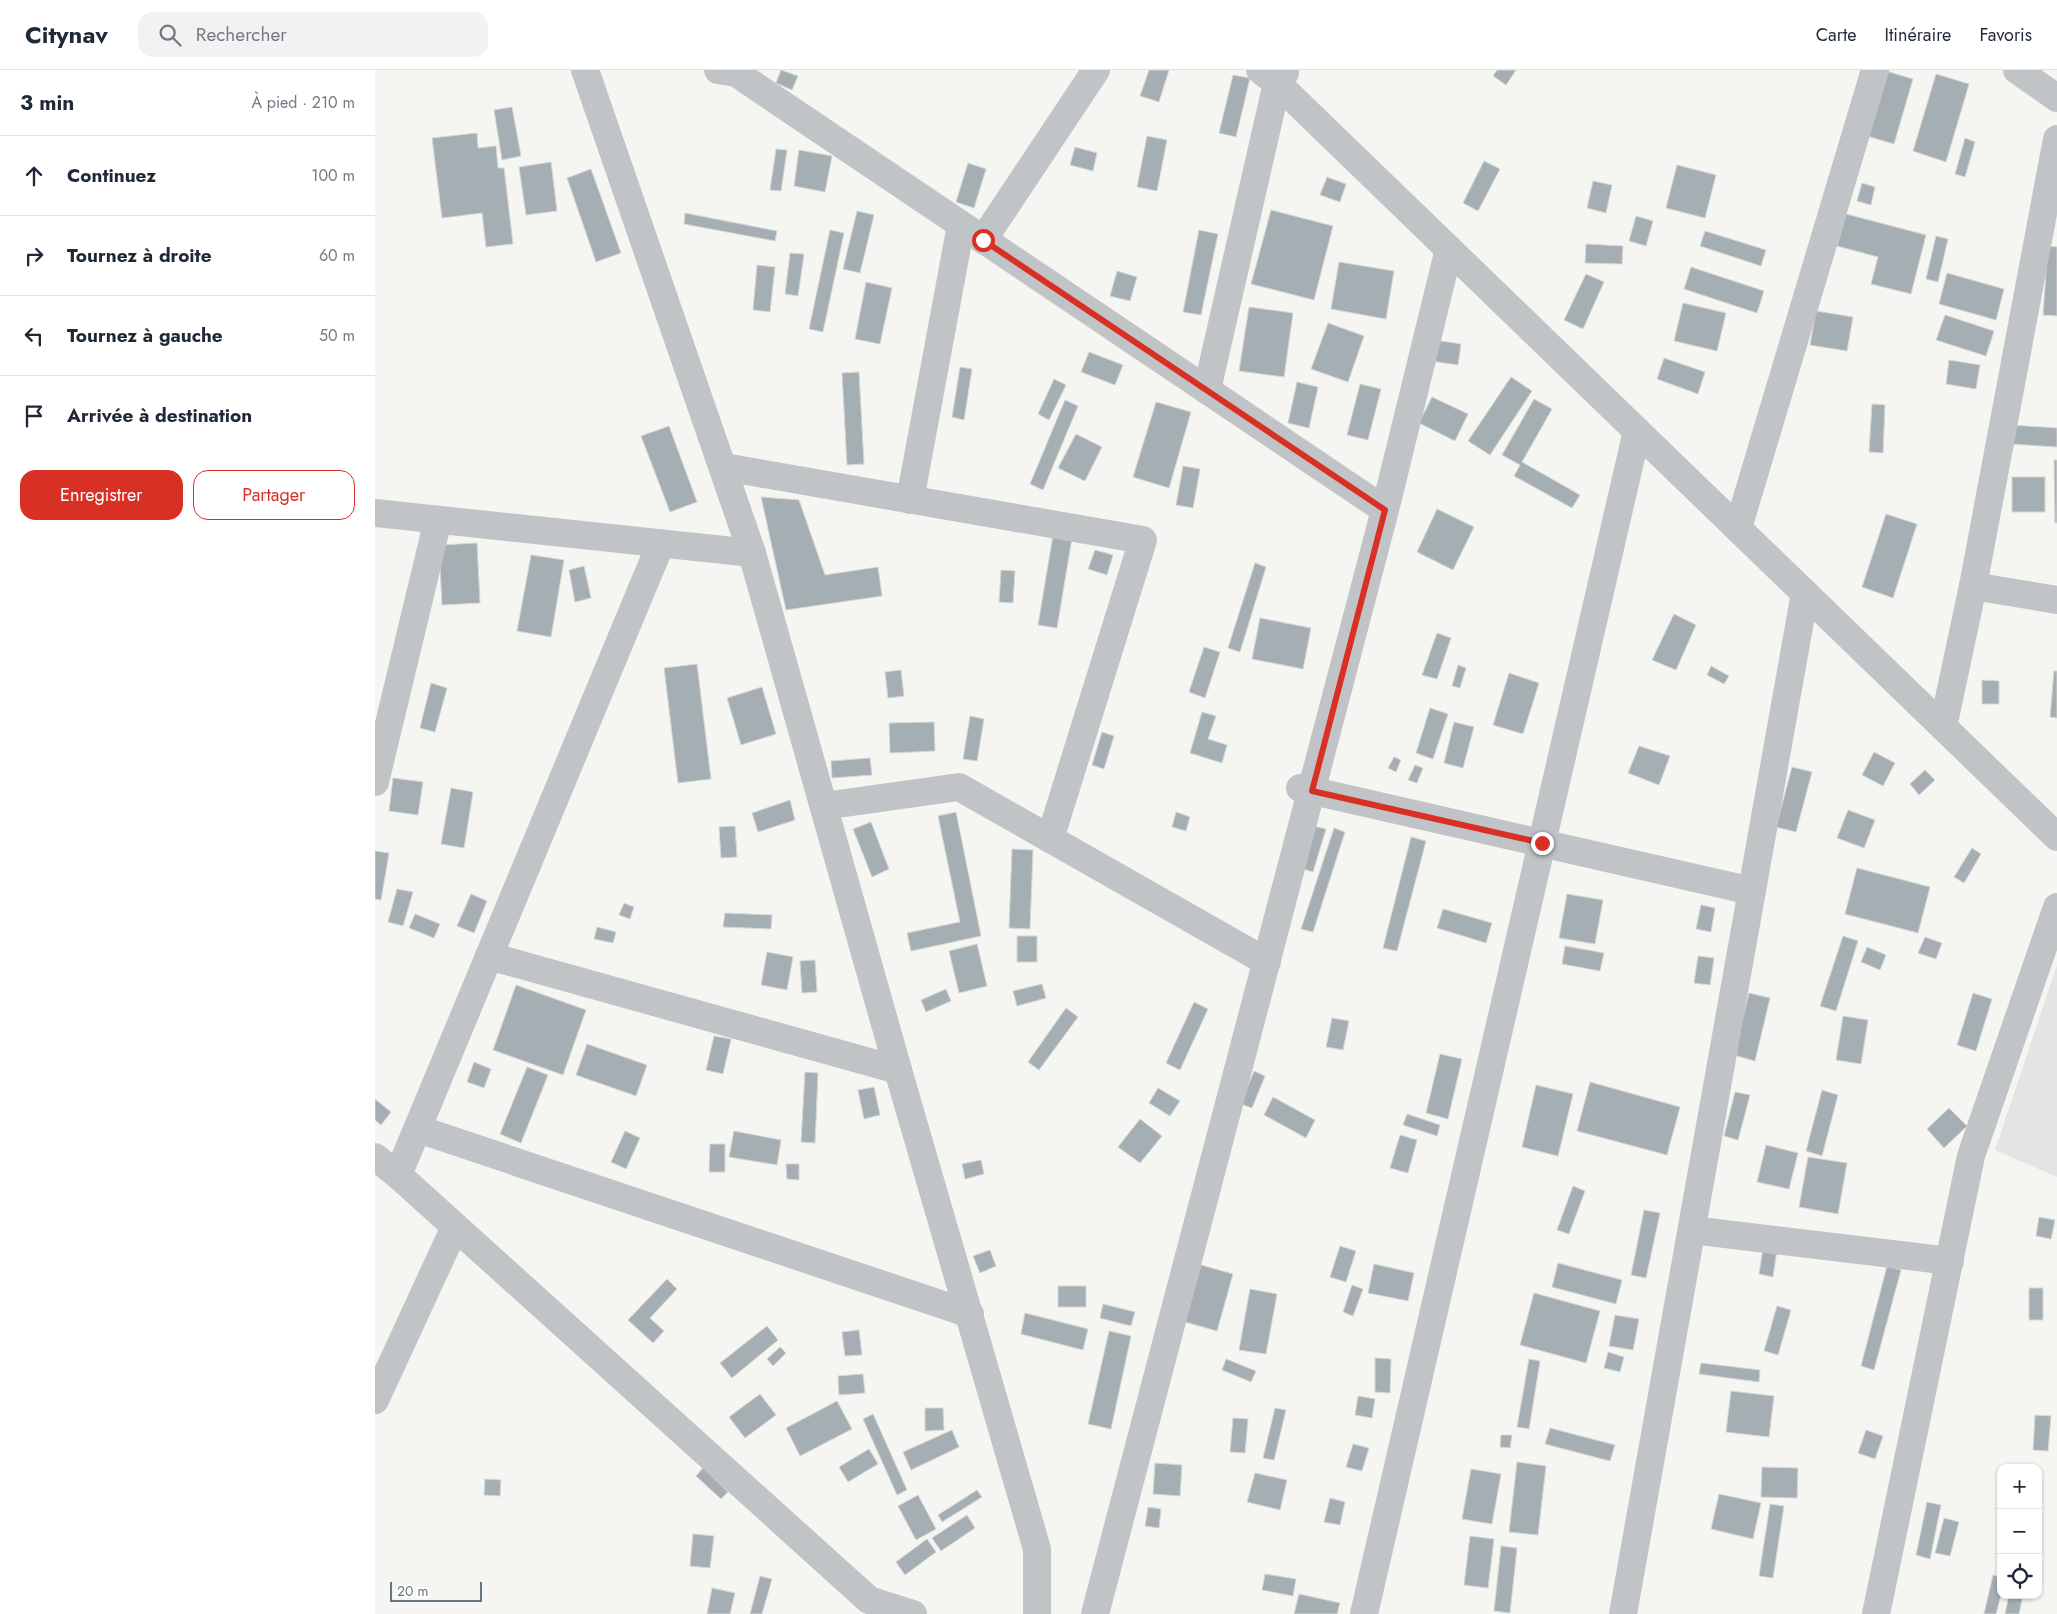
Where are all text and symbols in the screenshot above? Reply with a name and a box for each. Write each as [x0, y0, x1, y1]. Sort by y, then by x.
search box [138, 12, 488, 57]
text: Citynav [25, 17, 108, 52]
icon: search [156, 21, 184, 49]
text: Rechercher [196, 21, 287, 48]
text: Carte [1816, 22, 1857, 48]
text: Itinéraire [1885, 22, 1951, 48]
text: Favoris [1979, 22, 2032, 48]
text: 3 min [20, 88, 74, 118]
text: À pied · 210 m [251, 91, 355, 114]
icon: ahead [20, 162, 48, 190]
text: Continuez [67, 162, 156, 189]
text: 100 m [311, 164, 355, 187]
route start [972, 229, 995, 252]
icon: right [20, 242, 48, 270]
text: Tournez à droite [67, 242, 212, 269]
text: 60 m [319, 244, 355, 267]
icon: left [20, 322, 48, 350]
text: Tournez à gauche [67, 322, 223, 349]
text: 50 m [319, 324, 355, 347]
icon: arrive [20, 402, 48, 430]
text: Arrivée à destination [67, 402, 252, 429]
button: Enregistrer [20, 470, 183, 520]
button: Partager [193, 470, 355, 520]
route end [1531, 832, 1554, 855]
map controls [1997, 1464, 2042, 1599]
button: + [1997, 1464, 2042, 1509]
button: − [1997, 1509, 2042, 1554]
button: locate [1997, 1554, 2042, 1599]
scale bar [390, 1579, 483, 1602]
text: 20 m [397, 1581, 429, 1601]

